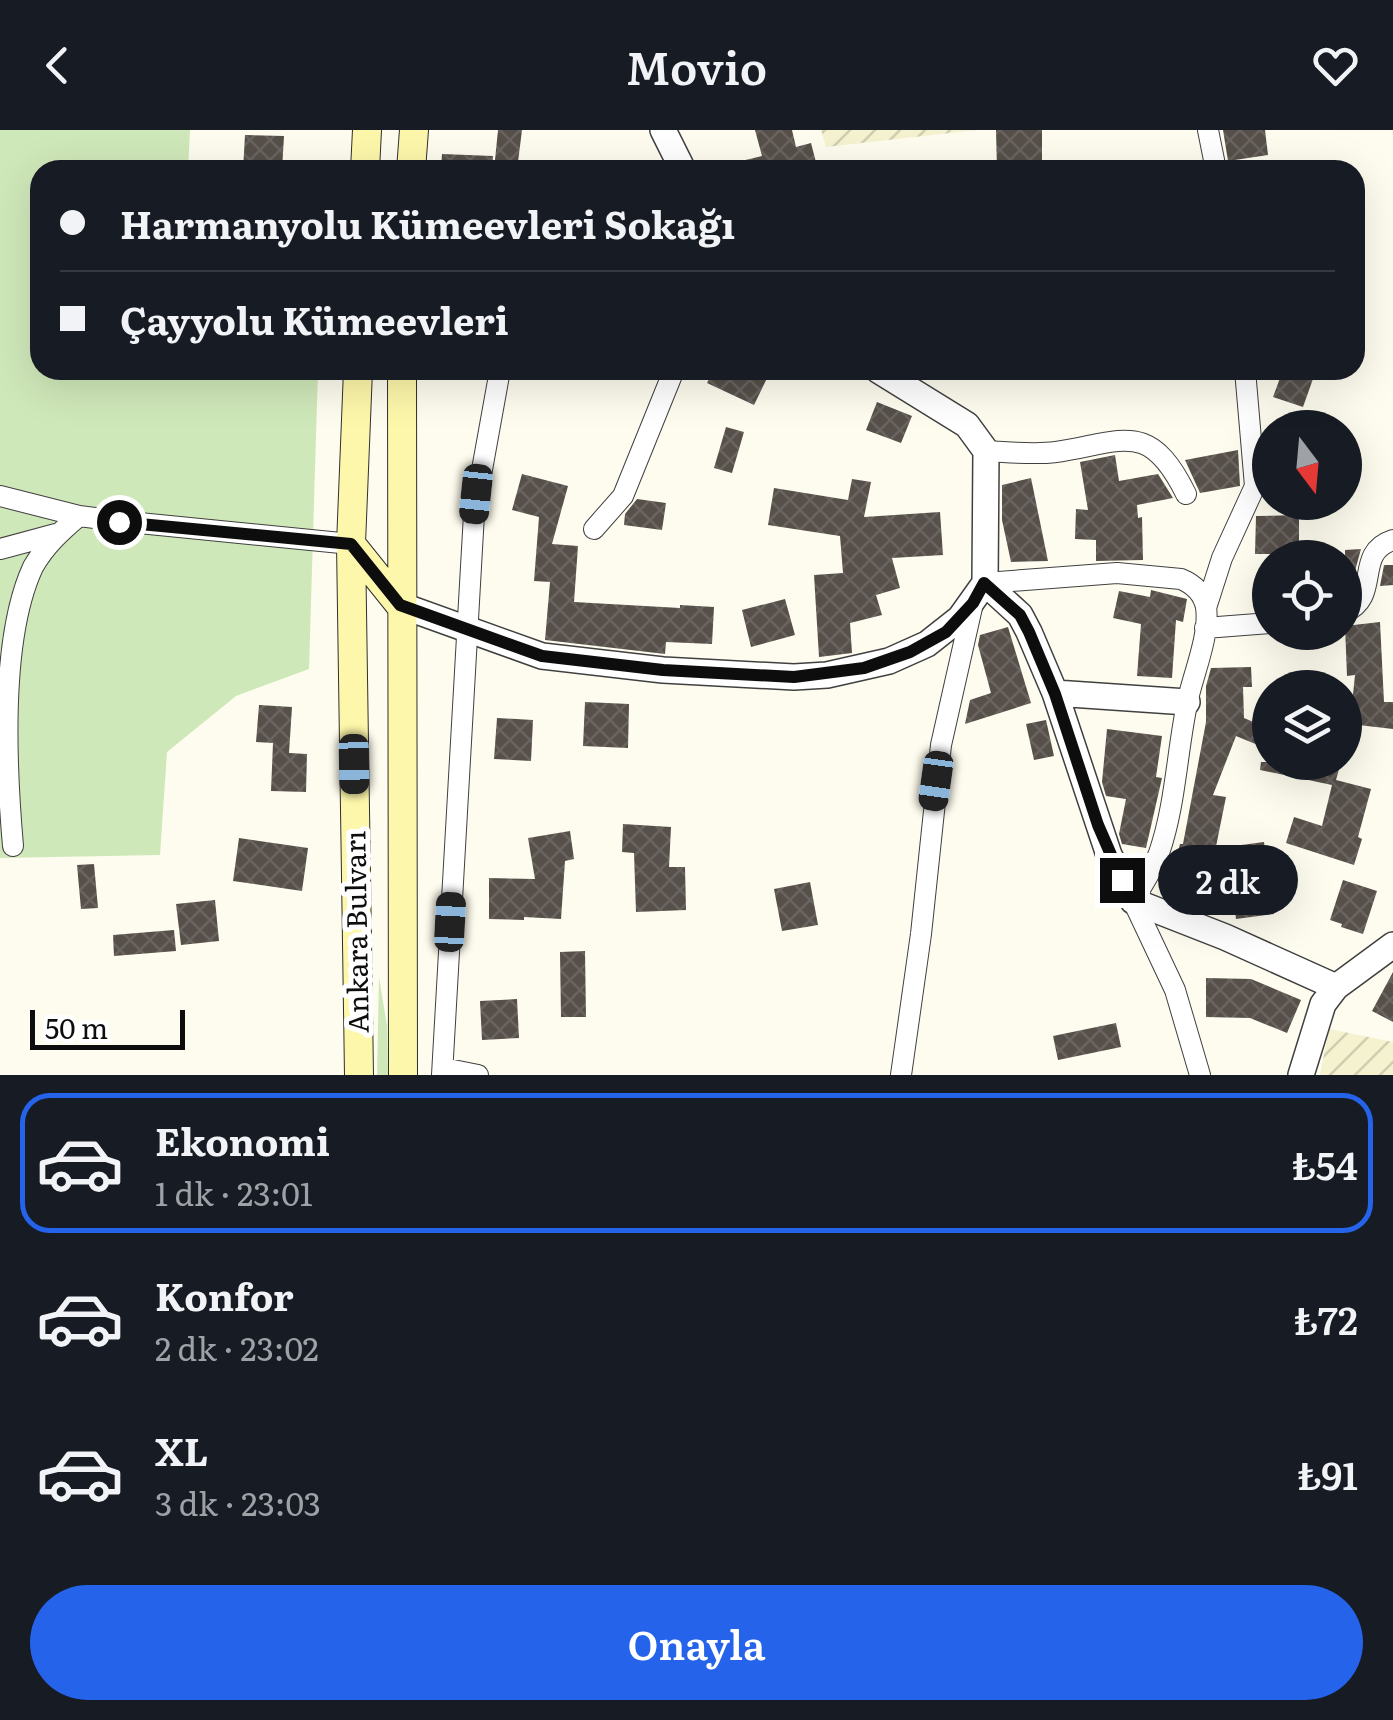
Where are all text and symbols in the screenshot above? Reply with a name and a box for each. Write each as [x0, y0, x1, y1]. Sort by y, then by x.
text: Movio [626, 32, 767, 99]
icon: back [30, 38, 85, 93]
icon: heart [1308, 38, 1363, 93]
text: Harmanyolu Kümeevleri Sokağı [120, 194, 735, 251]
text: Çayyolu Kümeevleri [120, 290, 509, 347]
north arrow [1252, 410, 1362, 520]
map controls [1252, 410, 1362, 780]
car [458, 463, 494, 525]
route start [97, 500, 142, 545]
button: locate [1252, 540, 1362, 650]
button: layers [1252, 670, 1362, 780]
car [338, 734, 370, 794]
car [917, 749, 955, 813]
street label: Ankara Bulvarı [332, 830, 378, 1034]
callout: 2 dk [1157, 845, 1297, 915]
text: 2 dk [1196, 856, 1260, 904]
route end [1100, 858, 1145, 903]
car [433, 891, 467, 953]
scale bar [30, 1005, 185, 1050]
text: 50 m [45, 1006, 108, 1048]
text: Ekonomi [155, 1111, 330, 1168]
icon: car [35, 1118, 125, 1208]
text: ₺54 [1292, 1135, 1358, 1192]
text: 1 dk · 23:01 [155, 1168, 313, 1216]
text: Konfor [155, 1266, 294, 1323]
icon: car [35, 1273, 125, 1363]
text: ₺72 [1294, 1290, 1358, 1347]
text: 2 dk · 23:02 [155, 1323, 319, 1371]
text: XL [155, 1421, 208, 1478]
icon: car [35, 1428, 125, 1518]
text: ₺91 [1297, 1445, 1358, 1502]
text: 3 dk · 23:03 [155, 1478, 321, 1526]
button: Onayla [30, 1585, 1363, 1700]

